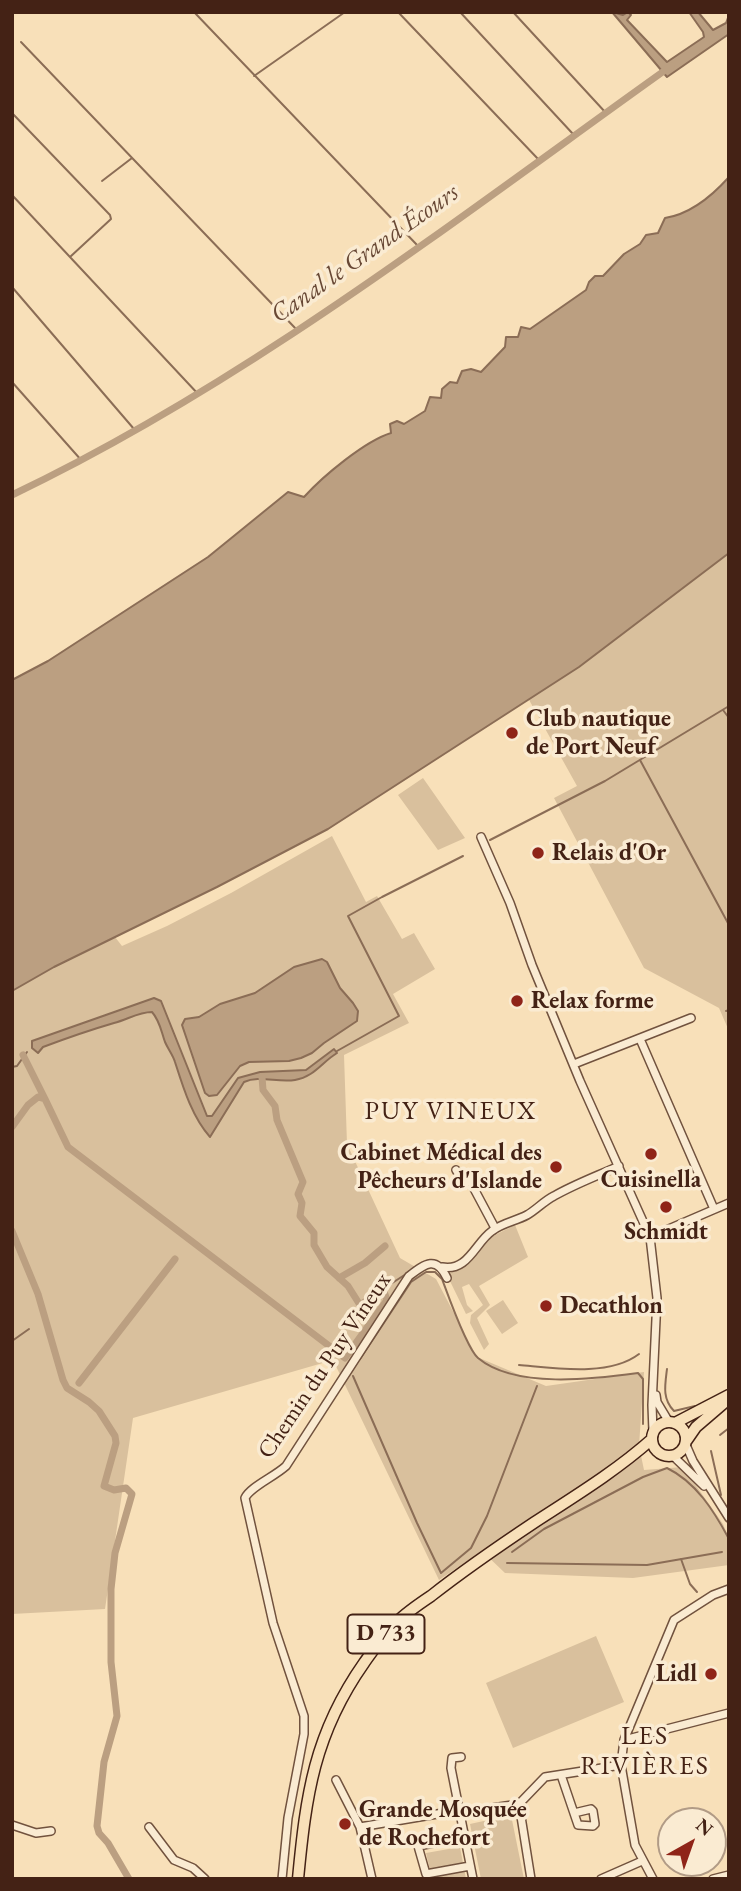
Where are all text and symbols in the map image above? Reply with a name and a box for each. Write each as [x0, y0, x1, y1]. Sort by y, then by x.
water label: Canal le Grand Écours [265, 177, 465, 331]
place label: Club nautique de Port Neuf [526, 705, 671, 761]
marker: Club nautique de Port Neuf [504, 725, 520, 741]
place label: Relais d'Or [552, 839, 666, 867]
marker: Relais d'Or [530, 845, 546, 861]
place label: Relax forme [531, 987, 654, 1015]
marker: Relax forme [509, 993, 525, 1009]
district label: PUY VINEUX [366, 1096, 536, 1128]
place label: Cabinet Médical des Pêcheurs d'Islande [340, 1139, 542, 1195]
marker: Cuisinella [643, 1146, 659, 1162]
marker: Cabinet Médical des Pêcheurs d'Islande [548, 1159, 564, 1175]
place label: Cuisinella [601, 1166, 701, 1194]
marker: Schmidt [658, 1199, 674, 1215]
place label: Schmidt [624, 1218, 708, 1246]
street label: Chemin du Puy Vineux [252, 1268, 398, 1464]
place label: Decathlon [560, 1292, 663, 1320]
marker: Decathlon [538, 1298, 554, 1314]
road number: D 733 [348, 1614, 424, 1653]
place label: Lidl [656, 1660, 697, 1688]
marker: Lidl [703, 1666, 719, 1682]
district label: LES RIVIÈRES [581, 1721, 709, 1782]
place label: Grande Mosquée de Rochefort [359, 1796, 527, 1852]
north arrow [657, 1807, 727, 1877]
text: N [691, 1813, 718, 1842]
marker: Grande Mosquée de Rochefort [337, 1816, 353, 1832]

